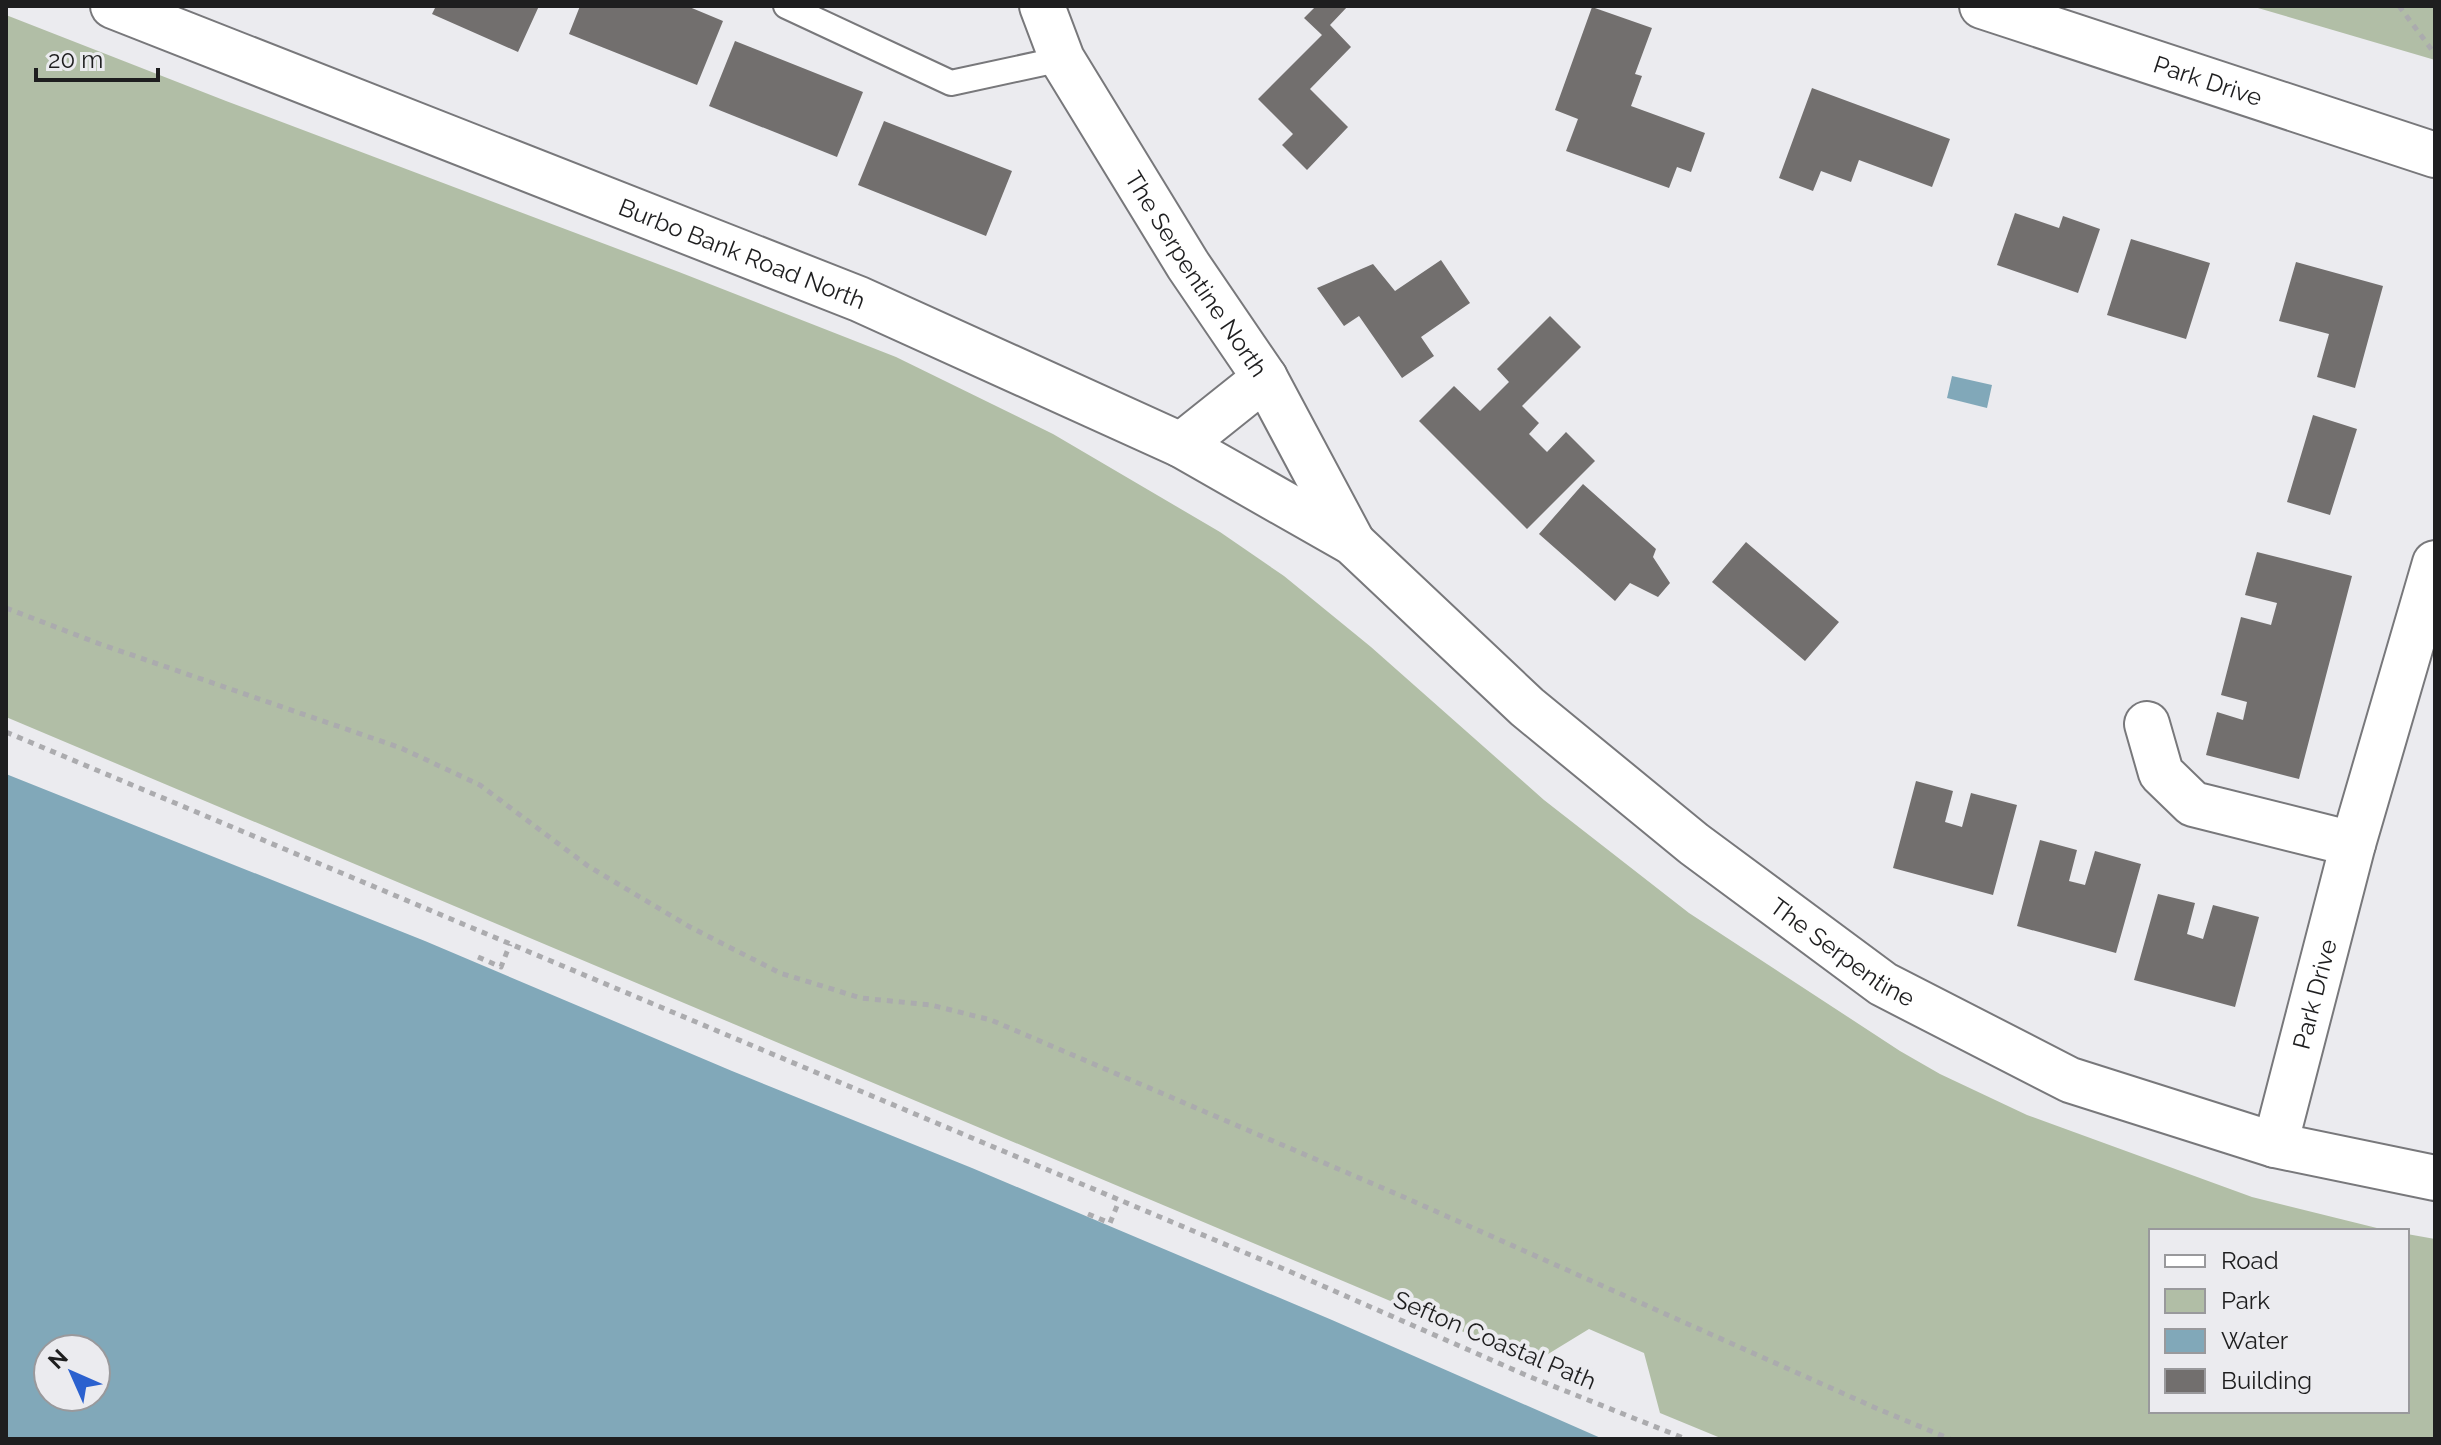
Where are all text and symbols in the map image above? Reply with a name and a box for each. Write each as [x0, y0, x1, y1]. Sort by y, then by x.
scale bar [36, 32, 158, 82]
text: 20 m [48, 45, 103, 74]
street label: Park Drive [2150, 49, 2266, 112]
street label: The Serpentine North [1119, 165, 1274, 382]
street label: Burbo Bank Road North [615, 192, 870, 315]
street label: The Serpentine [1765, 891, 1920, 1012]
street label: Park Drive [2286, 936, 2342, 1052]
legend [2149, 1229, 2409, 1413]
text: Road [2221, 1246, 2279, 1275]
street label: Sefton Coastal Path [1389, 1284, 1601, 1396]
text: Park [2221, 1286, 2270, 1315]
text: Water [2221, 1326, 2289, 1355]
north arrow [32, 1333, 112, 1413]
text: N [43, 1344, 73, 1374]
text: Building [2221, 1366, 2312, 1395]

